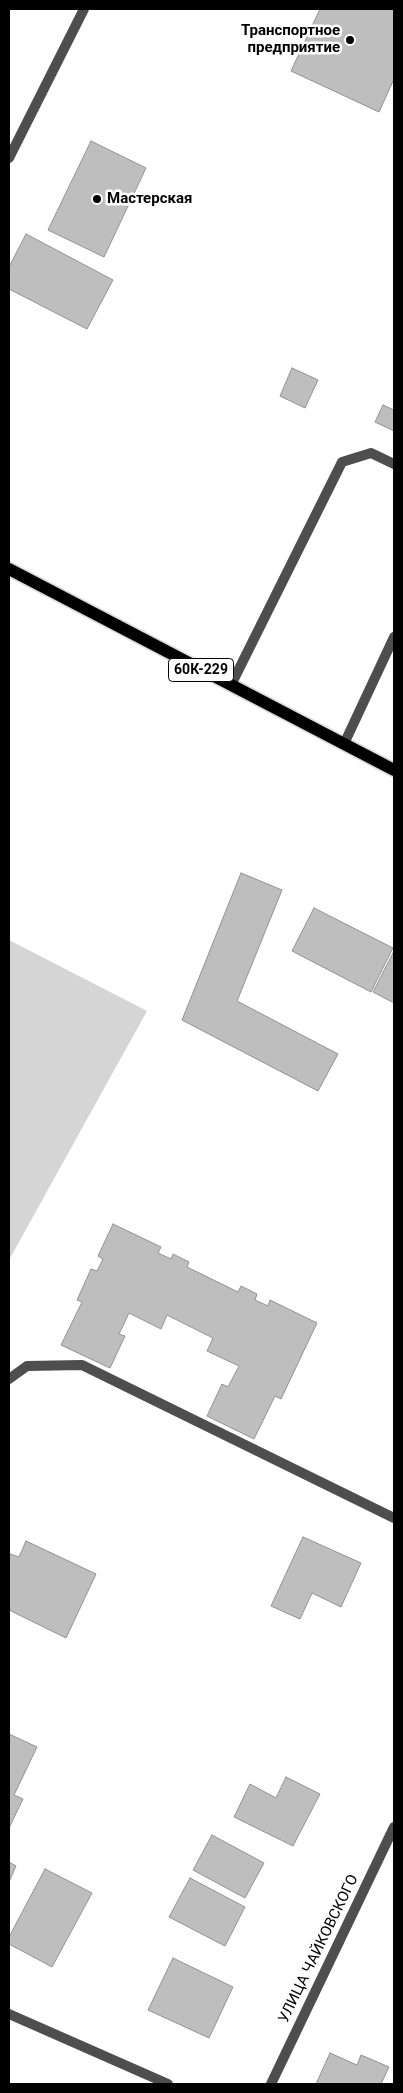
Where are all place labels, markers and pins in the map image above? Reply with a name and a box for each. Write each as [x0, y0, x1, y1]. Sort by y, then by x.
place label: Транспортное предприятие [241, 22, 340, 57]
marker: Транспортное предприятие [344, 34, 356, 46]
place label: Мастерская [107, 190, 192, 208]
marker: Мастерская [91, 193, 103, 205]

